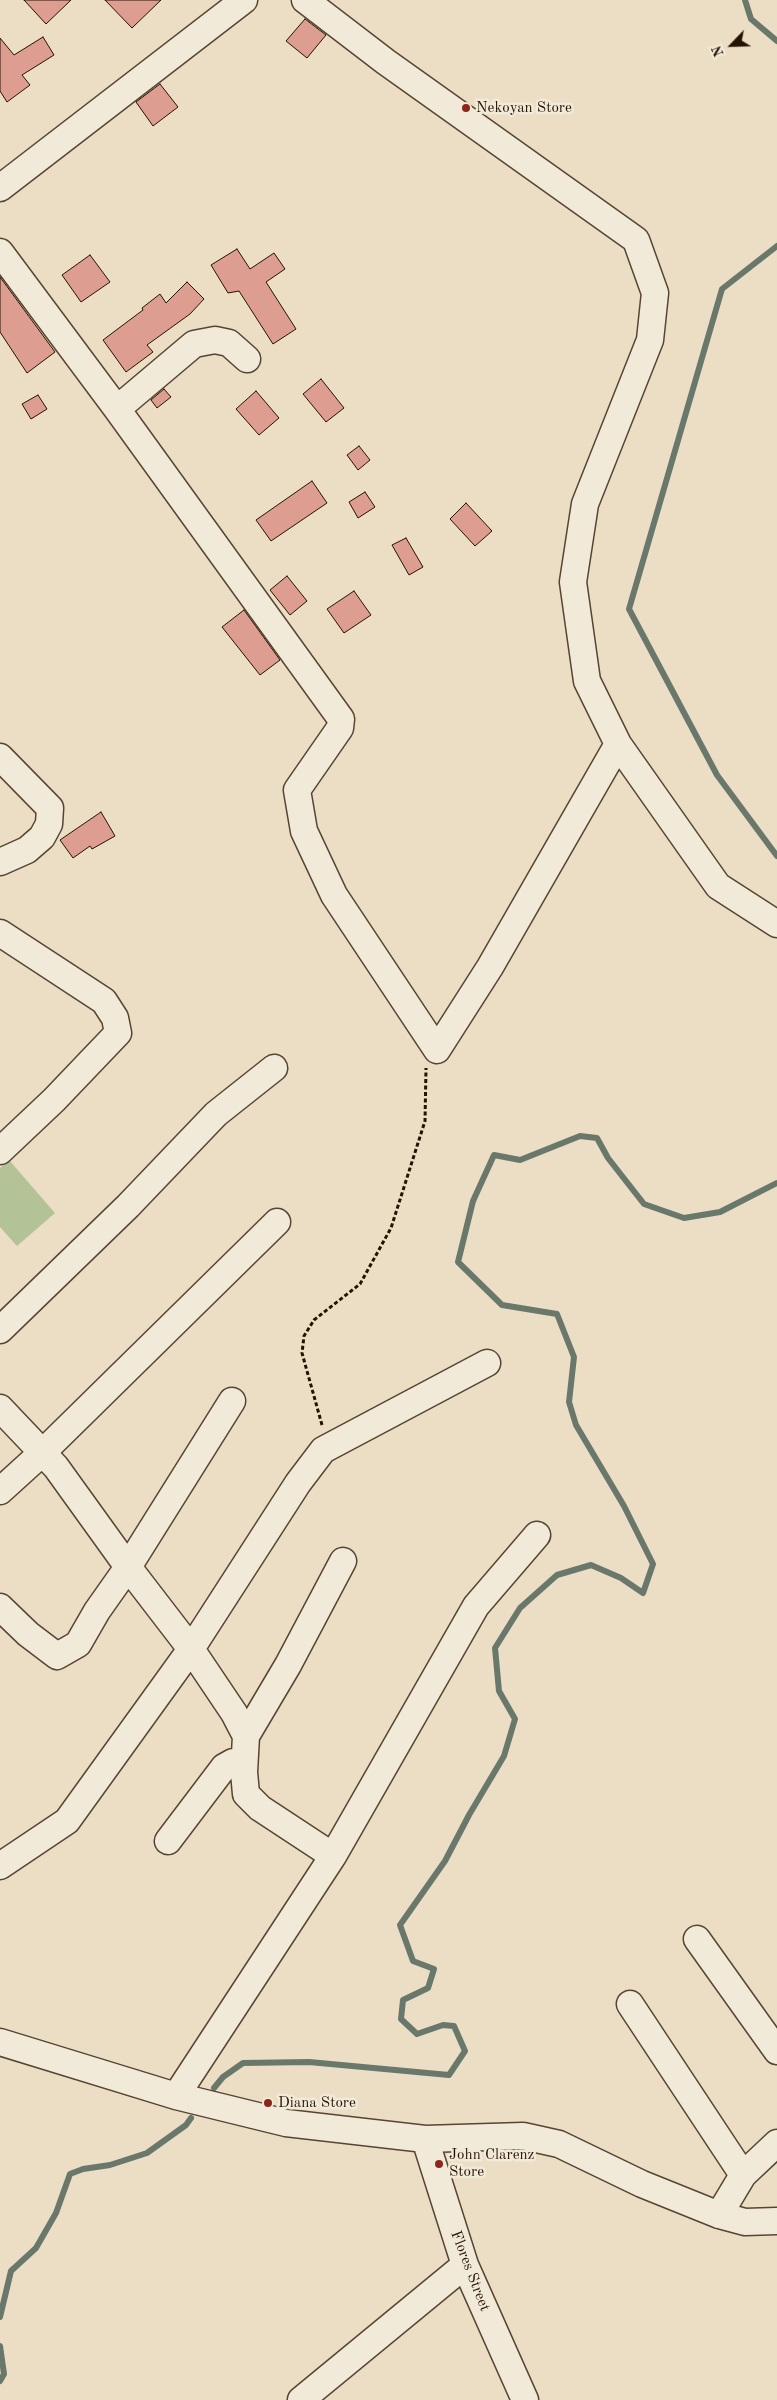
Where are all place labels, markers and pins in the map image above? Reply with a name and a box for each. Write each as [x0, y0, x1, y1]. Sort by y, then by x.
place label: Nekoyan Store [476, 99, 572, 117]
marker: Nekoyan Store [460, 102, 472, 114]
place label: Diana Store [278, 2094, 356, 2112]
marker: Diana Store [262, 2097, 274, 2109]
place label: John Clarenz Store [449, 2146, 534, 2181]
marker: John Clarenz Store [433, 2158, 445, 2170]

